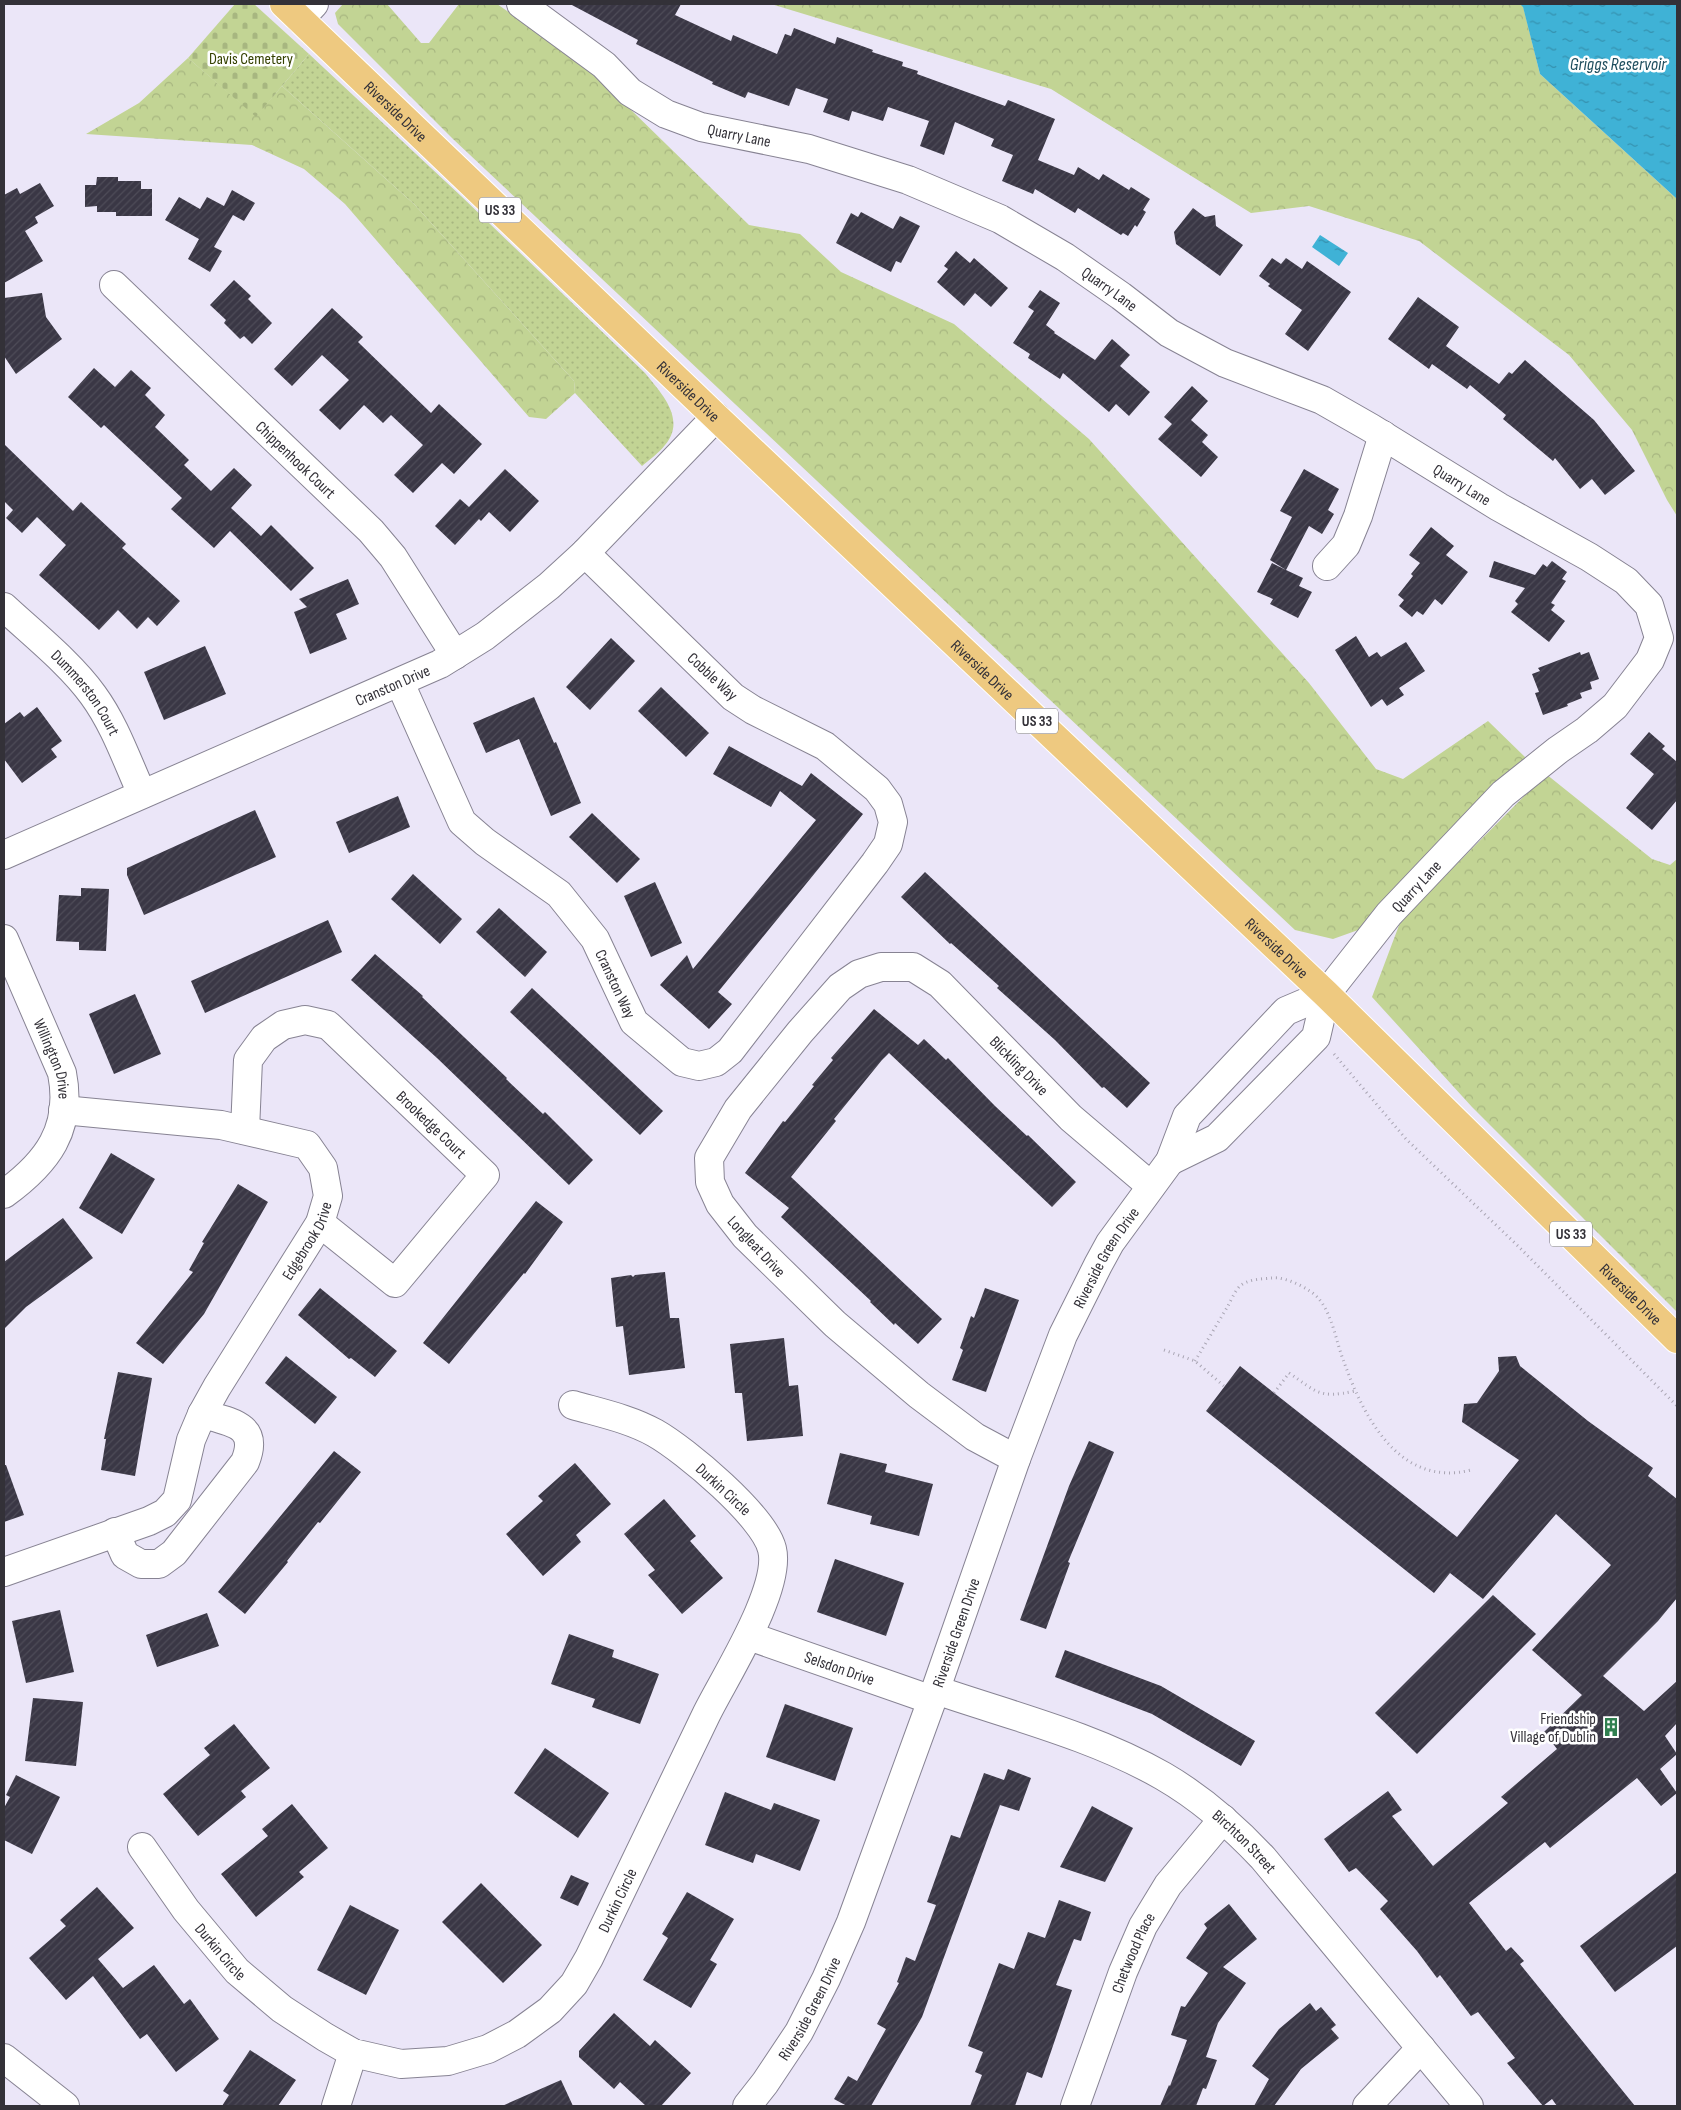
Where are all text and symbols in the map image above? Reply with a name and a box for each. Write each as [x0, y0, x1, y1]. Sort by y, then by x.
park label: Davis Cemetery [209, 50, 293, 69]
water label: Griggs Reservoir [1570, 54, 1667, 75]
street label: Riverside Drive [360, 78, 430, 147]
street label: Quarry Lane [706, 121, 772, 152]
road number: US 33 [479, 198, 521, 222]
street label: Quarry Lane [1077, 263, 1141, 316]
street label: Riverside Drive [652, 358, 723, 426]
street label: Chippenhook Court [251, 418, 339, 503]
street label: Quarry Lane [1429, 461, 1494, 511]
street label: Riverside Drive [946, 636, 1017, 705]
street label: Dummerston Court [47, 646, 123, 739]
street label: Cobble Way [683, 649, 741, 705]
street label: Cranston Drive [353, 662, 433, 711]
road number: US 33 [1016, 708, 1058, 734]
street label: Quarry Lane [1388, 857, 1446, 917]
street label: Riverside Drive [1241, 915, 1312, 983]
street label: Cranston Way [590, 947, 639, 1022]
street label: Willington Drive [29, 1016, 73, 1099]
street label: Blickling Drive [985, 1033, 1052, 1100]
street label: Brookedge Court [392, 1087, 470, 1163]
street label: Edgebrook Drive [279, 1200, 337, 1284]
street label: Riverside Green Drive [1070, 1204, 1144, 1312]
street label: Longleat Drive [723, 1213, 789, 1281]
road number: US 33 [1550, 1222, 1592, 1246]
street label: Riverside Drive [1595, 1260, 1665, 1330]
street label: Durkin Circle [691, 1460, 755, 1520]
street label: Riverside Green Drive [929, 1576, 985, 1690]
street label: Selsdon Drive [802, 1648, 877, 1690]
place label: Friendship Village of Dublin [1510, 1710, 1596, 1747]
building icon: Friendship Village of Dublin [1600, 1716, 1622, 1738]
street label: Birchton Street [1208, 1806, 1280, 1878]
street label: Durkin Circle [595, 1866, 642, 1936]
street label: Chetwood Place [1108, 1909, 1160, 1996]
street label: Durkin Circle [190, 1920, 249, 1985]
street label: Riverside Green Drive [775, 1955, 845, 2064]

